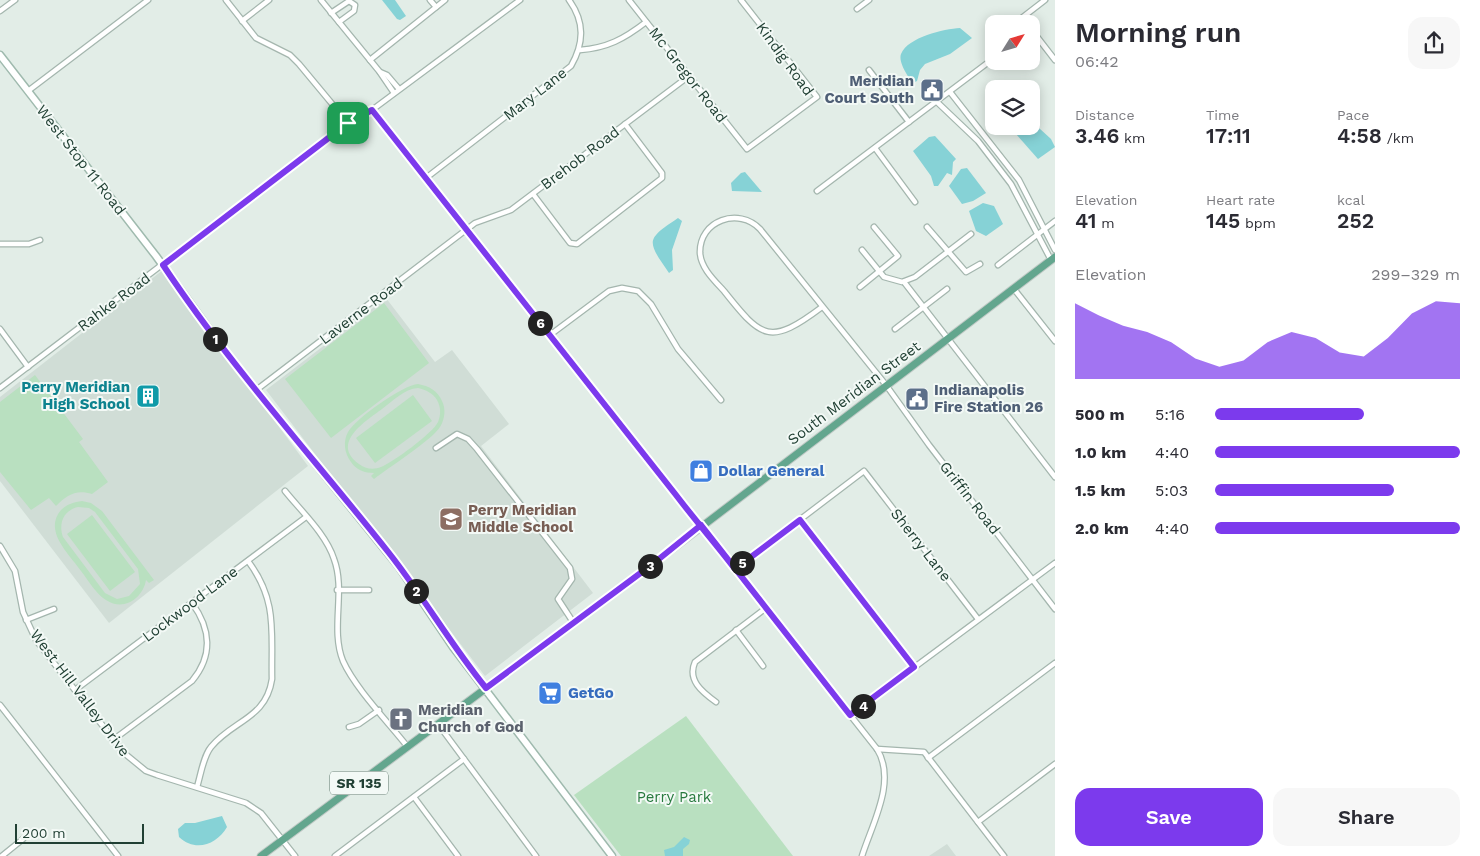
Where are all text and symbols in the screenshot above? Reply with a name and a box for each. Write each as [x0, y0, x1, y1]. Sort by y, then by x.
north arrow [985, 15, 1040, 70]
map controls [985, 15, 1040, 135]
text: Morning run [1075, 16, 1241, 49]
button: share [1408, 17, 1460, 69]
street label: Kindig Road [752, 19, 818, 99]
street label: Mc Gregor Road [645, 24, 731, 126]
text: 06:42 [1075, 52, 1119, 71]
street label: Mary Lane [500, 64, 570, 124]
place label: Meridian Court South [824, 72, 914, 107]
public building icon: Meridian Court South [919, 77, 945, 103]
button: layers [985, 80, 1040, 135]
street label: West Stop 11 Road [33, 101, 129, 219]
pin [327, 102, 369, 144]
text: Distance [1075, 107, 1135, 123]
text: Time [1206, 107, 1239, 123]
text: Pace [1337, 107, 1369, 123]
icon: arrive [334, 109, 362, 137]
street label: Brehob Road [537, 123, 623, 193]
text: 3.46 [1075, 123, 1119, 148]
text: 17:11 [1206, 123, 1251, 148]
text: 4:58 [1337, 123, 1382, 148]
text: km [1119, 130, 1145, 146]
text: /km [1382, 130, 1414, 146]
text: Elevation [1075, 192, 1138, 208]
text: Heart rate [1206, 192, 1275, 208]
text: kcal [1337, 192, 1365, 208]
text: 41 [1075, 208, 1097, 233]
text: 145 [1206, 208, 1240, 233]
text: 252 [1337, 208, 1374, 233]
text: m [1097, 215, 1115, 231]
text: bpm [1240, 215, 1276, 231]
text: Elevation [1075, 265, 1146, 284]
text: 299–329 m [1371, 265, 1460, 284]
street label: Rahke Road [74, 269, 154, 335]
street label: Laverne Road [316, 274, 406, 348]
pin: 6 [528, 310, 552, 336]
text: 6 [536, 315, 545, 331]
pin: 1 [202, 326, 228, 352]
text: 1 [212, 331, 219, 347]
street label: South Meridian Street [784, 337, 924, 449]
place label: Perry Meridian High School [21, 378, 130, 413]
place label: Indianapolis Fire Station 26 [934, 381, 1043, 416]
building icon: Perry Meridian High School [135, 383, 161, 409]
public building icon: Indianapolis Fire Station 26 [904, 386, 930, 412]
text: 500 m [1075, 405, 1125, 424]
text: 5:16 [1155, 405, 1185, 424]
text: 1.0 km [1075, 443, 1126, 462]
text: 4:40 [1155, 443, 1189, 462]
shop icon: Dollar General [688, 458, 714, 484]
street label: Griffin Road [936, 458, 1004, 538]
place label: Dollar General [718, 462, 824, 480]
text: 1.5 km [1075, 481, 1125, 500]
text: 5:03 [1155, 481, 1188, 500]
place label: Perry Meridian Middle School [468, 501, 577, 536]
street label: Sherry Lane [887, 505, 955, 585]
school or university icon: Perry Meridian Middle School [438, 506, 464, 532]
text: 2.0 km [1075, 519, 1129, 538]
text: 4:40 [1155, 519, 1189, 538]
pin: 5 [730, 550, 754, 576]
pin: 3 [638, 554, 662, 578]
text: 5 [738, 555, 747, 571]
text: 3 [646, 558, 655, 574]
street label: Lockwood Lane [139, 562, 241, 646]
pin: 2 [404, 578, 428, 604]
text: 2 [412, 583, 421, 599]
street label: West Hill Valley Drive [26, 626, 134, 760]
supermarket icon: GetGo [537, 680, 563, 706]
place label: GetGo [568, 684, 614, 702]
pin: 4 [850, 694, 876, 718]
text: 4 [859, 698, 868, 714]
place label: Meridian Church of God [418, 701, 524, 736]
church icon: Meridian Church of God [388, 706, 414, 732]
road number: SR 135 [330, 771, 388, 794]
park label: Perry Park [637, 788, 712, 806]
button: Save [1075, 788, 1263, 846]
button: Share [1273, 788, 1460, 846]
scale bar [15, 821, 144, 844]
text: 200 m [22, 825, 66, 841]

